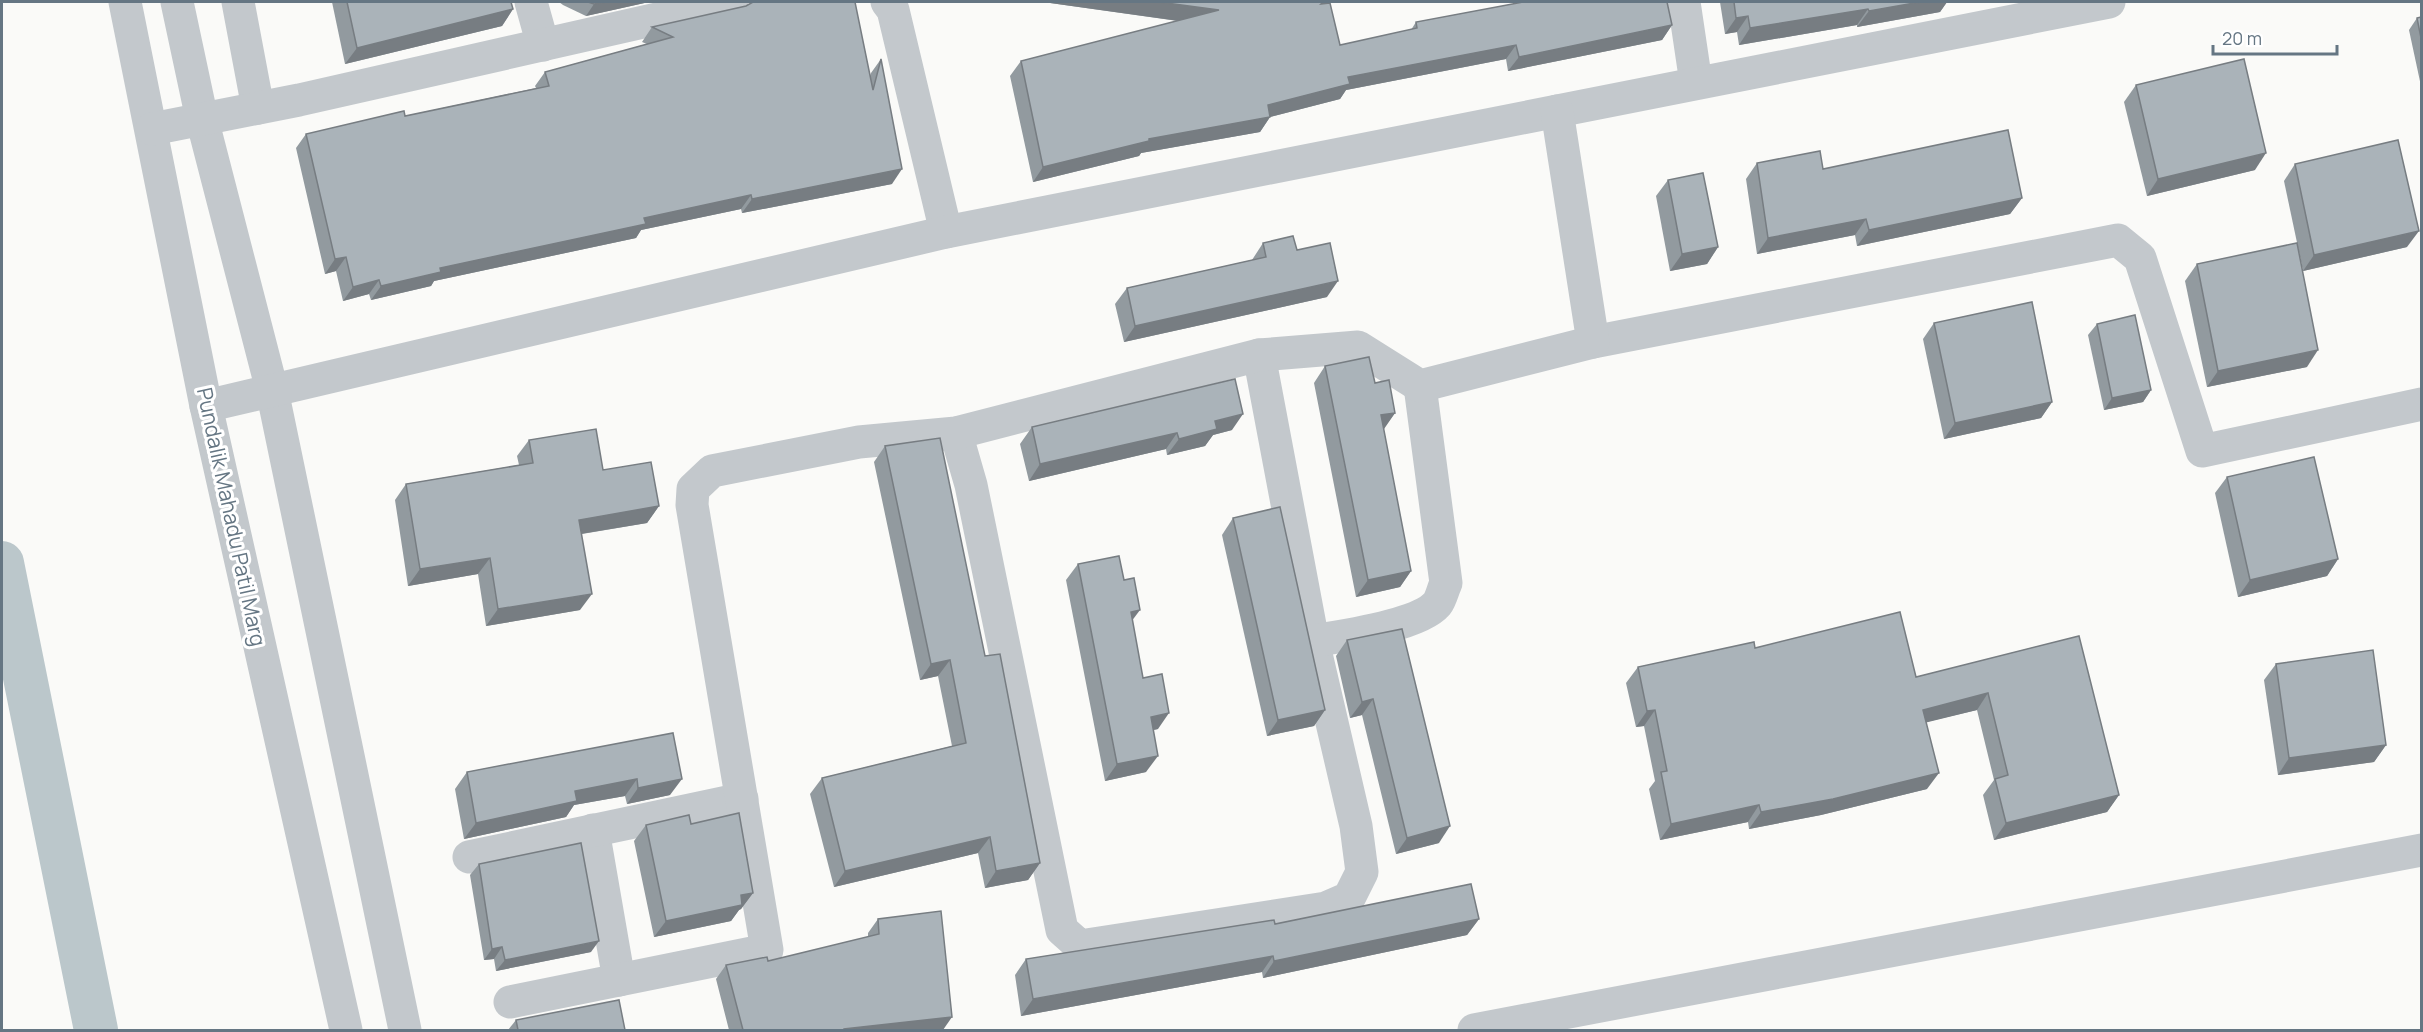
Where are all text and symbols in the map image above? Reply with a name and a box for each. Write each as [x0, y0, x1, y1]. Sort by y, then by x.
scale bar [2213, 18, 2338, 56]
text: 20 m [2222, 26, 2262, 50]
street label: Pundalik Mahadu Patil Marg [191, 385, 273, 649]

